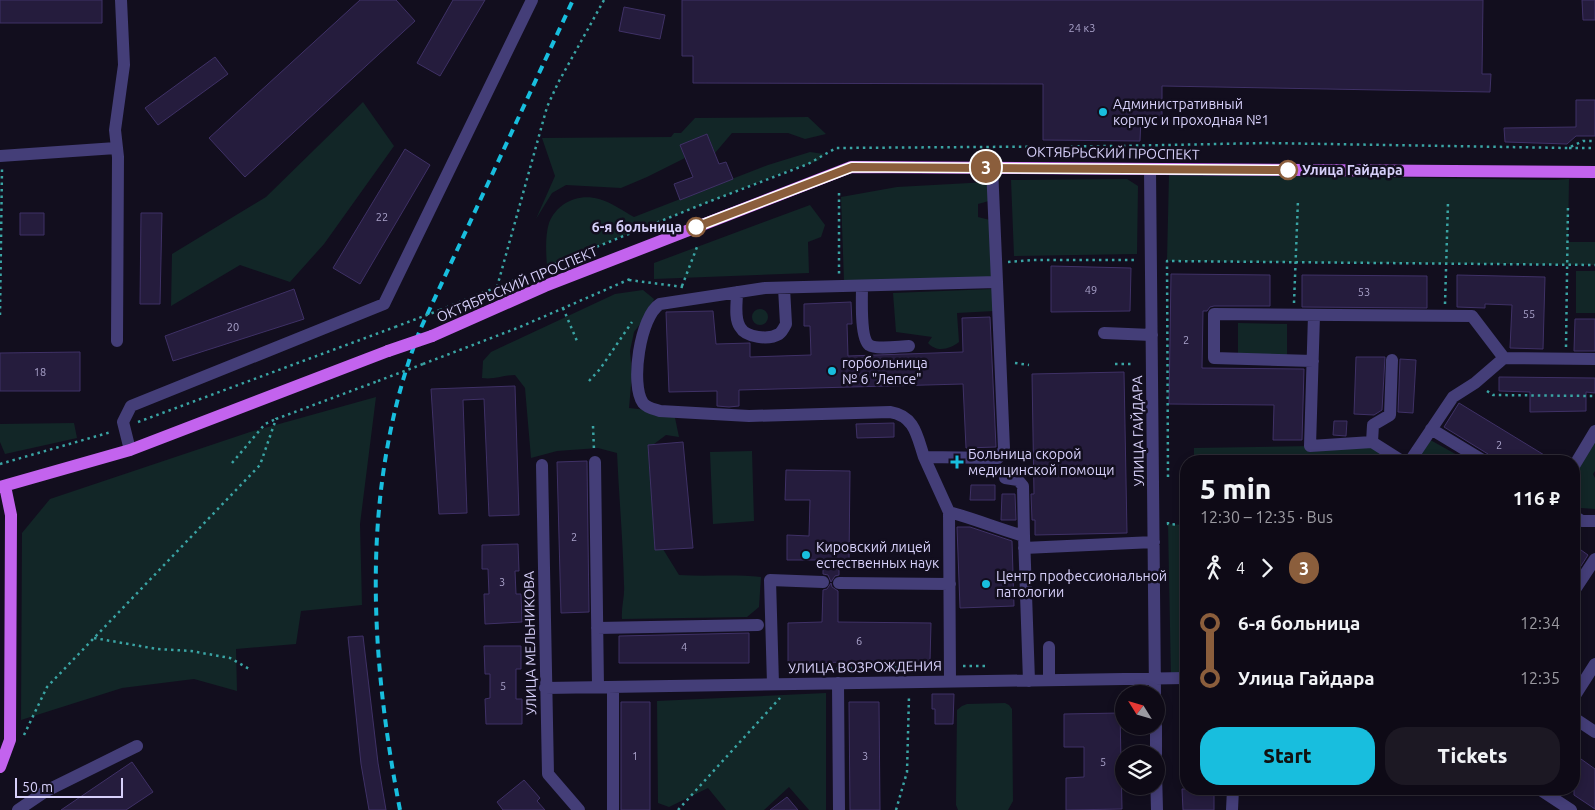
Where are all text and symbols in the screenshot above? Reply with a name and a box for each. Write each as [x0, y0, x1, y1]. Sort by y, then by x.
house number: 24 к3 [1069, 22, 1095, 34]
place label: Административный корпус и проходная №1 [1113, 96, 1269, 128]
marker: Административный корпус и проходная №1 [1097, 106, 1109, 118]
street label: ОКТЯБРЬСКИЙ ПРОСПЕКТ [1026, 142, 1200, 163]
line badge: 3 [970, 151, 1002, 183]
text: 3 [981, 157, 991, 177]
marker: Улица Гайдара [1278, 160, 1298, 180]
place label: Улица Гайдара [1302, 162, 1403, 178]
house number: 22 [376, 211, 388, 223]
marker: 6-я больница [686, 217, 706, 237]
place label: 6-я больница [592, 219, 682, 235]
street label: ОКТЯБРЬСКИЙ ПРОСПЕКТ [434, 242, 600, 325]
house number: 49 [1085, 284, 1097, 296]
house number: 53 [1358, 286, 1370, 298]
house number: 55 [1523, 308, 1535, 320]
house number: 20 [227, 321, 239, 333]
house number: 2 [1183, 334, 1189, 346]
place label: горбольница № 6 "Лепсе" [842, 355, 928, 387]
marker: горбольница № 6 "Лепсе" [826, 365, 838, 377]
house number: 18 [34, 366, 46, 378]
street label: УЛИЦА ГАЙДАРА [1128, 375, 1147, 487]
house number: 2 [1496, 439, 1502, 451]
place label: Больница скорой медицинской помощи [968, 446, 1114, 478]
marker: Больница скорой медицинской помощи [950, 455, 964, 469]
text: 5 min [1200, 473, 1271, 504]
text: 116 ₽ [1513, 487, 1560, 509]
text: 12:30 – 12:35 · Bus [1200, 508, 1333, 526]
house number: 2 [571, 531, 577, 543]
place label: Кировский лицей естественных наук [816, 539, 939, 571]
marker: Кировский лицей естественных наук [800, 549, 812, 561]
icon: walk [1200, 554, 1228, 582]
icon: forward [1253, 554, 1281, 582]
text: 3 [1299, 558, 1309, 578]
text: 4 [1236, 559, 1245, 577]
place label: Центр профессиональной патологии [996, 568, 1167, 600]
street label: УЛИЦА МЕЛЬНИКОВА [521, 571, 539, 715]
house number: 3 [499, 576, 505, 588]
marker: Центр профессиональной патологии [980, 578, 992, 590]
text: 6-я больница [1238, 612, 1360, 634]
text: 12:34 [1520, 614, 1560, 632]
house number: 6 [856, 635, 862, 647]
house number: 4 [681, 641, 687, 653]
street label: УЛИЦА ВОЗРОЖДЕНИЯ [788, 658, 942, 676]
text: Улица Гайдара [1238, 667, 1375, 689]
text: 12:35 [1520, 669, 1560, 687]
house number: 5 [500, 680, 506, 692]
north arrow [1115, 685, 1165, 735]
map controls [1115, 685, 1165, 795]
button: Start [1200, 727, 1375, 785]
button: Tickets [1385, 727, 1560, 785]
button: layers [1115, 745, 1165, 795]
house number: 1 [632, 750, 638, 762]
house number: 3 [862, 750, 868, 762]
house number: 5 [1100, 756, 1106, 768]
scale bar [15, 775, 122, 798]
text: 50 m [22, 779, 53, 795]

